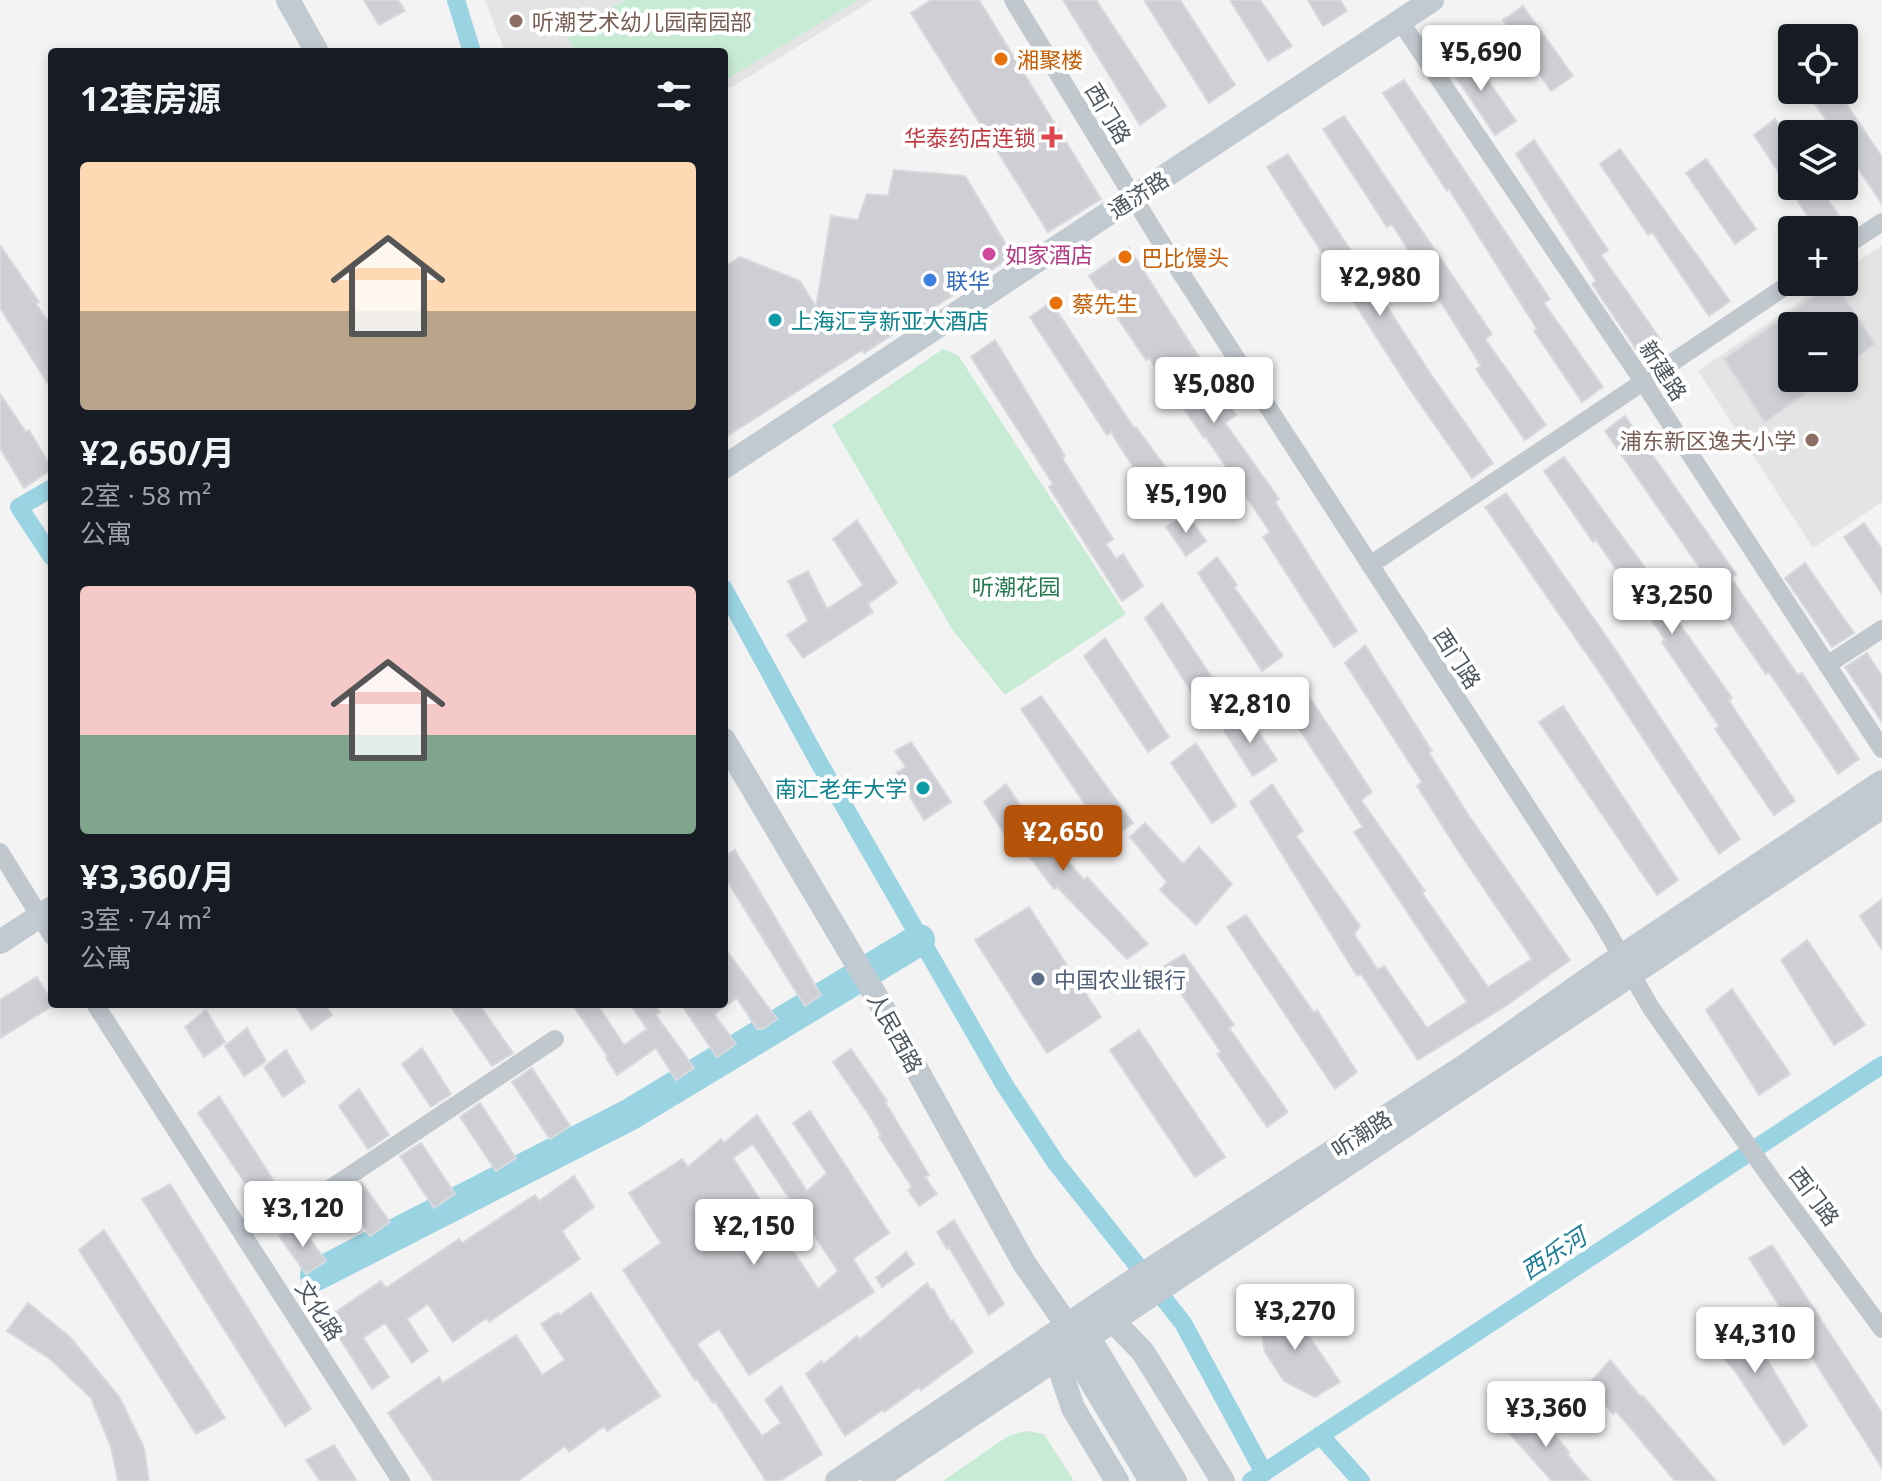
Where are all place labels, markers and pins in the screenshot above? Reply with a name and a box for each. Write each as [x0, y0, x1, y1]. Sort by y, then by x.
place label: 听潮艺术幼儿园南园部 [532, 6, 752, 36]
marker: 听潮艺术幼儿园南园部 [507, 12, 525, 30]
pin: ¥5,690 [1416, 25, 1546, 93]
place label: 湘聚楼 [1017, 44, 1083, 74]
marker: 湘聚楼 [992, 50, 1010, 68]
place label: 华泰药店连锁 [904, 122, 1036, 152]
marker: 华泰药店连锁 [1043, 128, 1061, 146]
place label: 如家酒店 [1005, 239, 1093, 269]
place label: 巴比馒头 [1141, 242, 1229, 272]
marker: 如家酒店 [980, 245, 998, 263]
marker: 巴比馒头 [1116, 248, 1134, 266]
pin: ¥2,980 [1315, 250, 1445, 318]
place label: 联华 [946, 265, 990, 295]
marker: 联华 [921, 271, 939, 289]
place label: 蔡先生 [1072, 288, 1138, 318]
marker: 蔡先生 [1047, 294, 1065, 312]
place label: 上海汇亨新亚大酒店 [791, 305, 989, 335]
marker: 上海汇亨新亚大酒店 [766, 311, 784, 329]
pin: ¥5,080 [1149, 357, 1279, 425]
place label: 浦东新区逸夫小学 [1620, 425, 1796, 455]
marker: 浦东新区逸夫小学 [1803, 431, 1821, 449]
pin: ¥5,190 [1121, 467, 1251, 535]
pin: ¥3,250 [1607, 568, 1737, 636]
pin: ¥2,810 [1185, 677, 1315, 745]
place label: 南汇老年大学 [775, 773, 907, 803]
marker: 南汇老年大学 [914, 779, 932, 797]
pin: ¥2,650 [998, 805, 1128, 873]
place label: 中国农业银行 [1054, 964, 1186, 994]
marker: 中国农业银行 [1029, 970, 1047, 988]
pin: ¥3,120 [238, 1181, 368, 1249]
pin: ¥2,150 [689, 1199, 819, 1267]
pin: ¥3,270 [1230, 1284, 1360, 1352]
pin: ¥4,310 [1690, 1307, 1820, 1375]
pin: ¥3,360 [1481, 1381, 1611, 1449]

